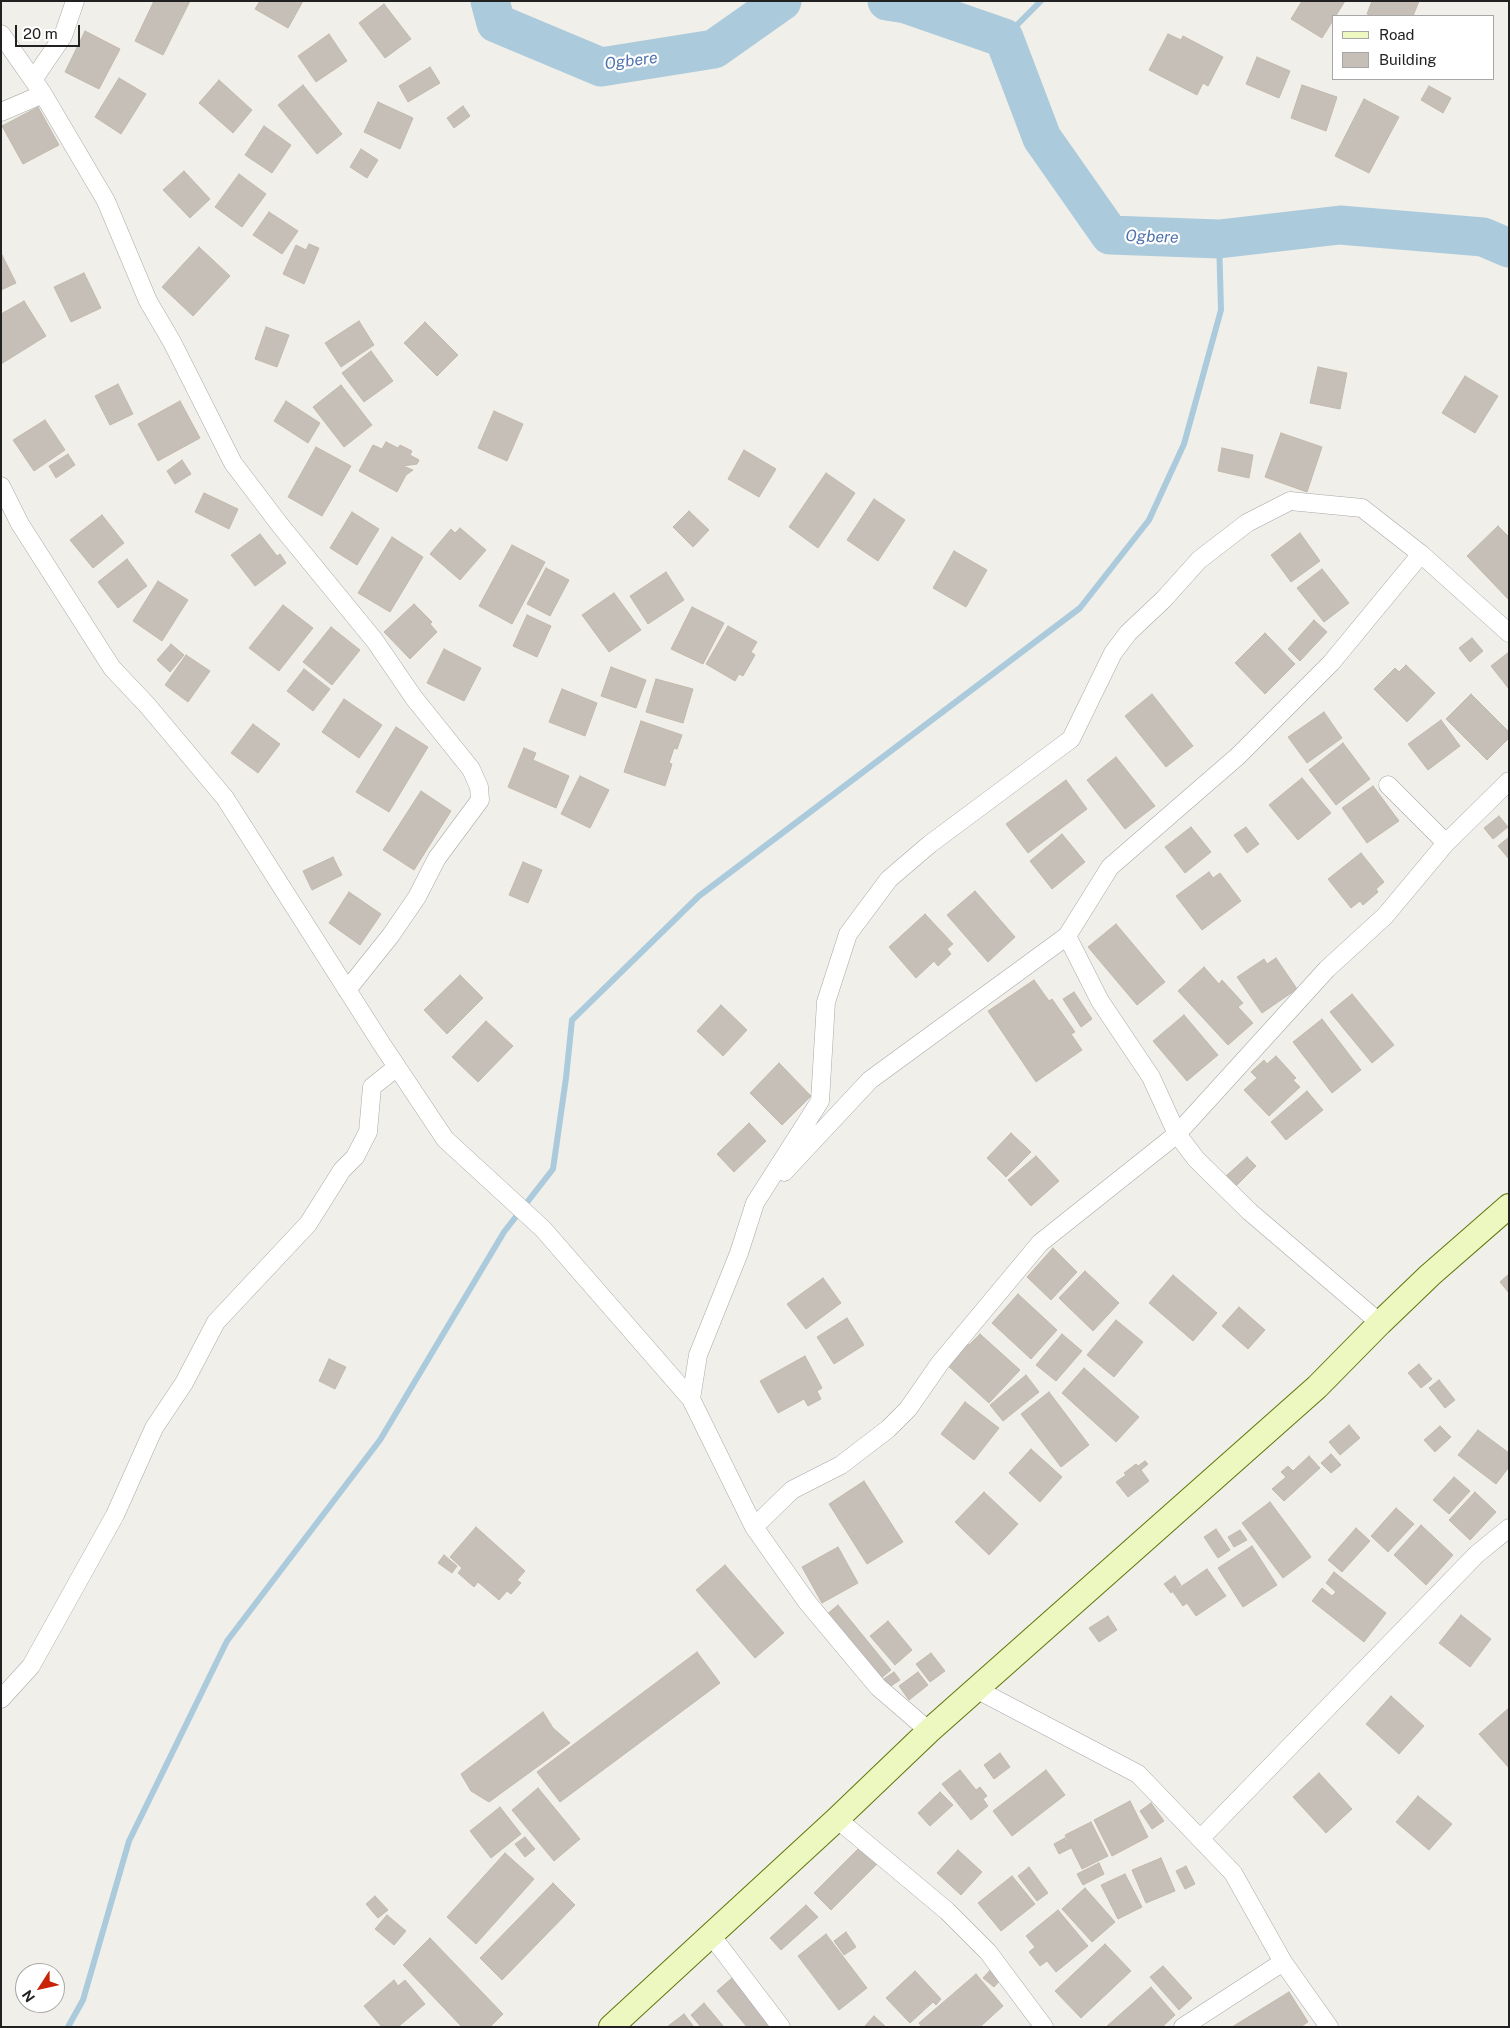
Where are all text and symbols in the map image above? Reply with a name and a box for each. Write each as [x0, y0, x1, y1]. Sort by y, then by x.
scale bar [18, 15, 82, 47]
legend [1332, 15, 1495, 80]
text: 20 m [23, 25, 58, 42]
text: Road [1379, 26, 1415, 43]
water label: Ogbere [603, 48, 659, 74]
text: Building [1379, 51, 1437, 68]
water label: Ogbere [1125, 226, 1179, 248]
north arrow [15, 1963, 65, 2013]
text: N [19, 1987, 38, 2005]

